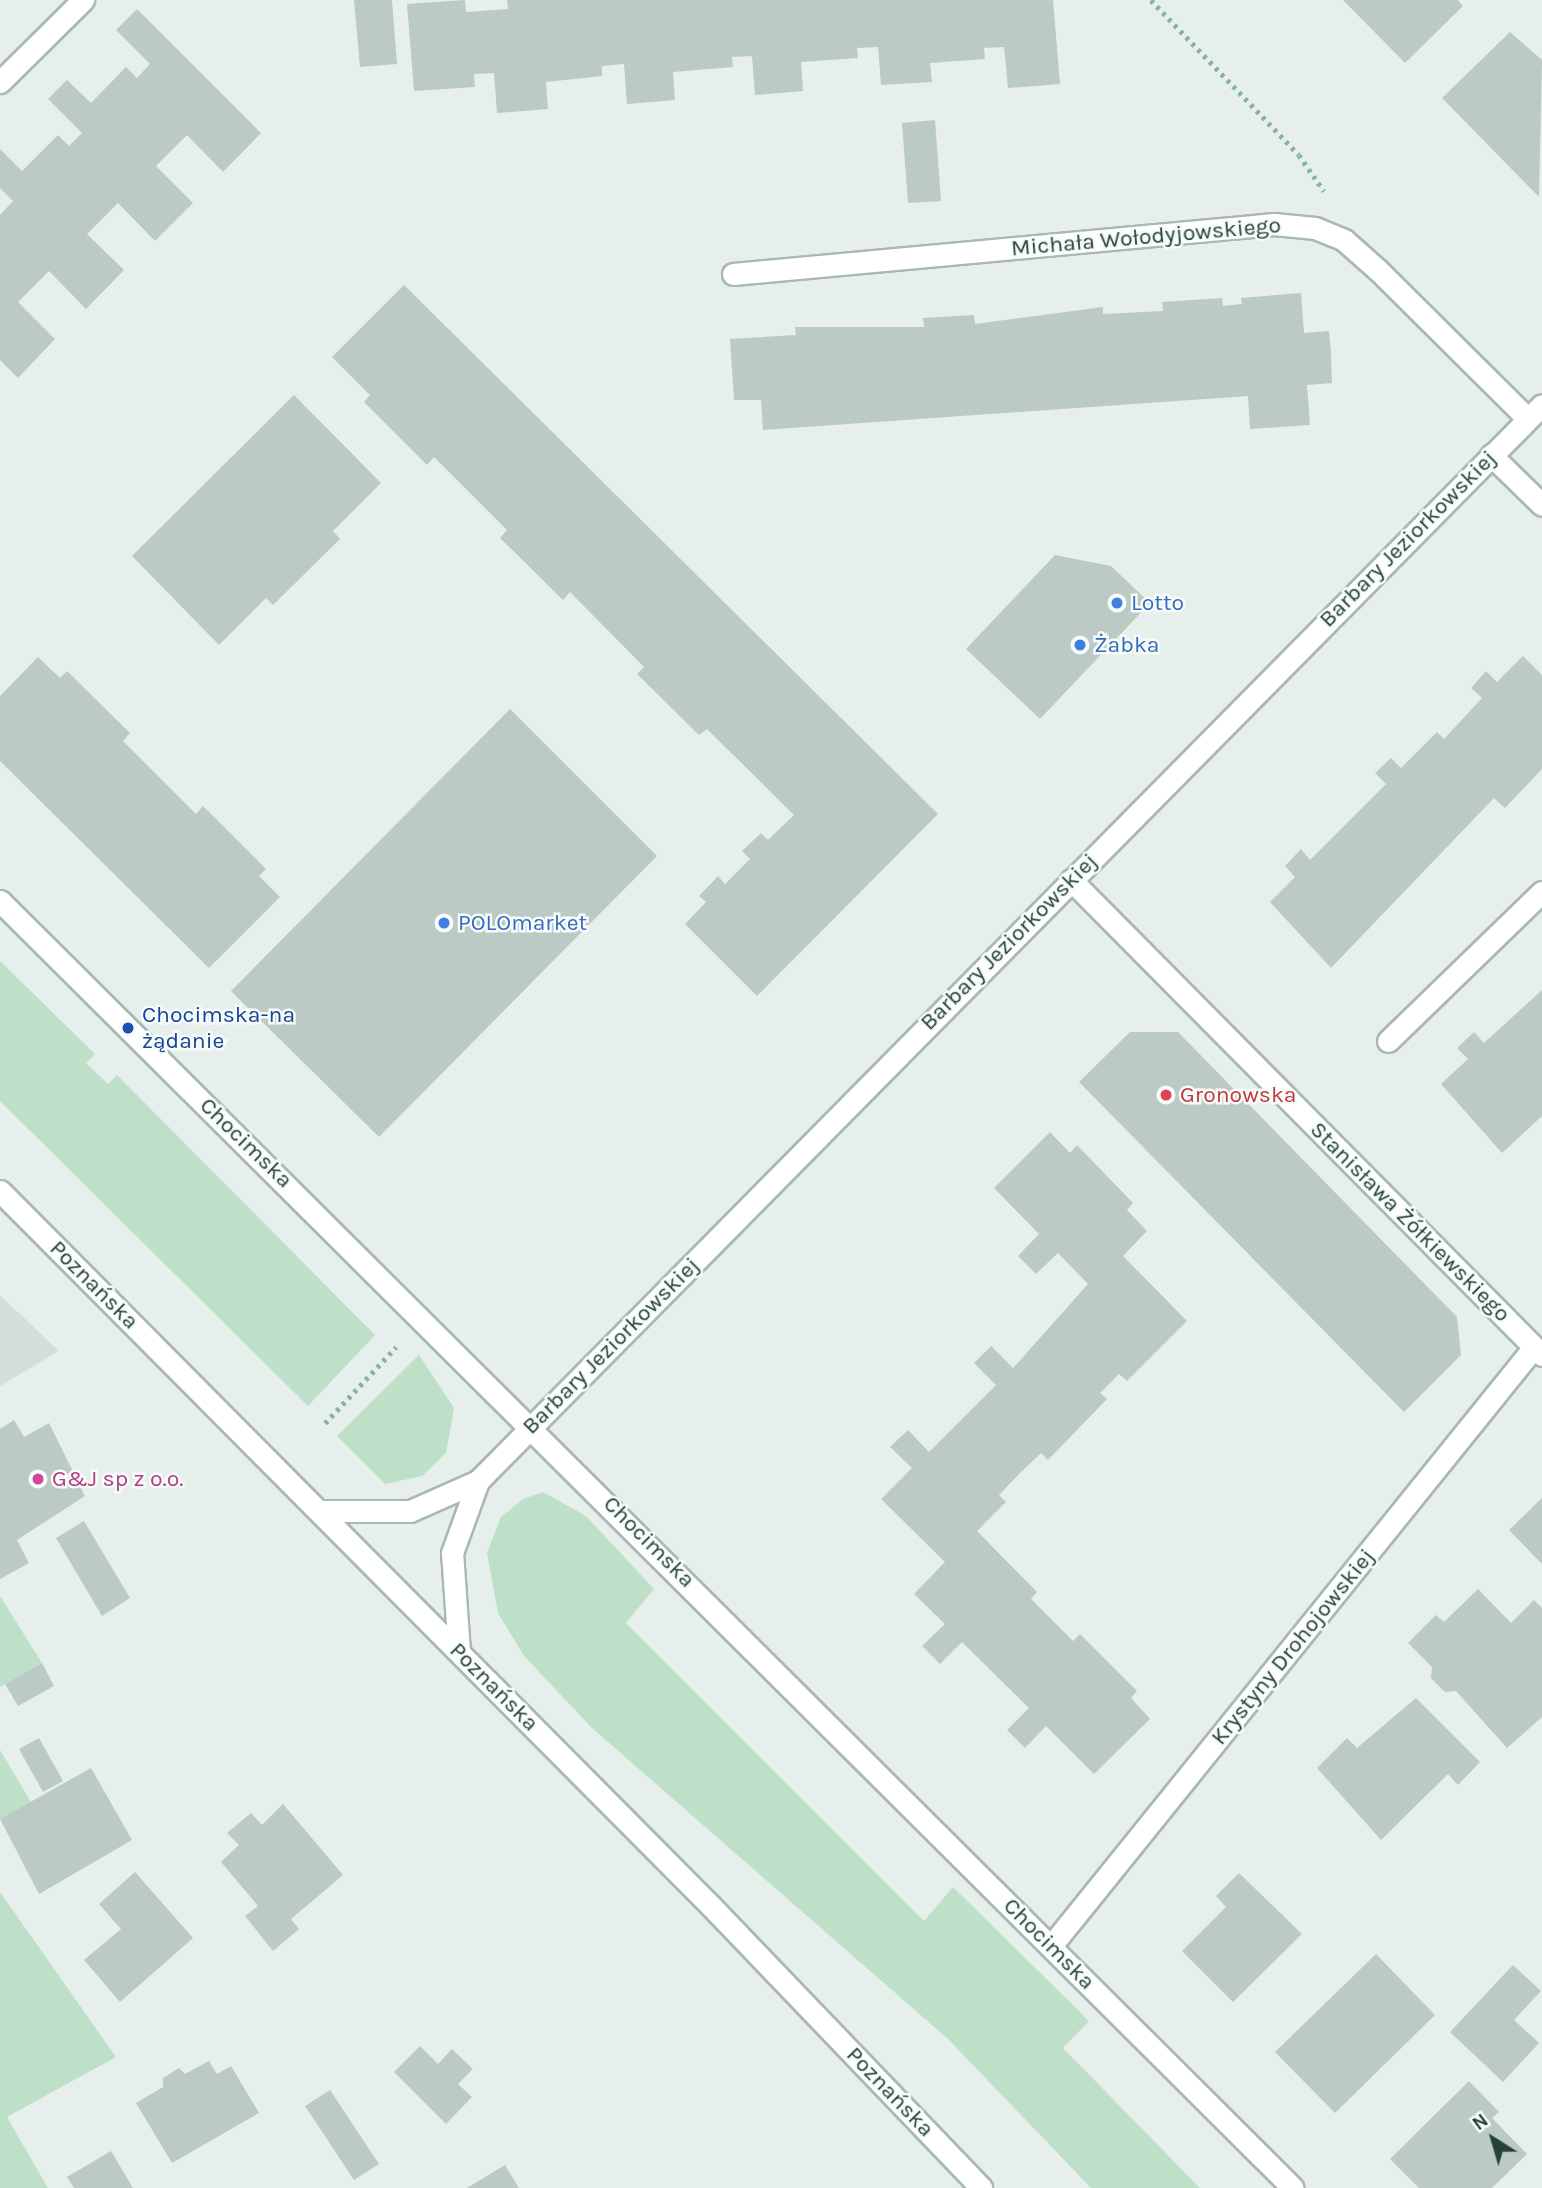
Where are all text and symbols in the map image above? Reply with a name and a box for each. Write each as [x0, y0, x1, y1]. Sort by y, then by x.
street label: Michała Wołodyjowskiego [1010, 211, 1282, 263]
street label: Barbary Jeziorkowskiej [1314, 445, 1502, 633]
place label: Lotto [1131, 589, 1184, 617]
marker: Lotto [1109, 595, 1125, 611]
place label: Żabka [1094, 631, 1160, 659]
marker: Żabka [1072, 637, 1088, 653]
street label: Barbary Jeziorkowskiej [915, 848, 1103, 1036]
place label: POLOmarket [458, 909, 587, 937]
marker: POLOmarket [436, 915, 452, 931]
place label: Chocimska-na żądanie [142, 1001, 295, 1055]
marker: Chocimska-na żądanie [120, 1020, 136, 1036]
place label: Gronowska [1180, 1081, 1297, 1109]
marker: Gronowska [1158, 1087, 1174, 1103]
street label: Chocimska [194, 1092, 298, 1194]
street label: Stanisława Żółkiewskiego [1304, 1116, 1516, 1328]
street label: Poznańska [44, 1235, 144, 1335]
street label: Barbary Jeziorkowskiej [517, 1252, 705, 1440]
place label: G&J sp z o.o. [52, 1465, 183, 1493]
marker: G&J sp z o.o. [30, 1471, 46, 1487]
street label: Chocimska [597, 1490, 701, 1594]
street label: Krystyny Drohojowskiej [1205, 1543, 1381, 1751]
street label: Poznańska [444, 1637, 544, 1737]
street label: Chocimska [997, 1892, 1101, 1996]
street label: Poznańska [840, 2041, 940, 2143]
north arrow [1458, 2104, 1528, 2174]
text: N [1468, 2109, 1492, 2135]

